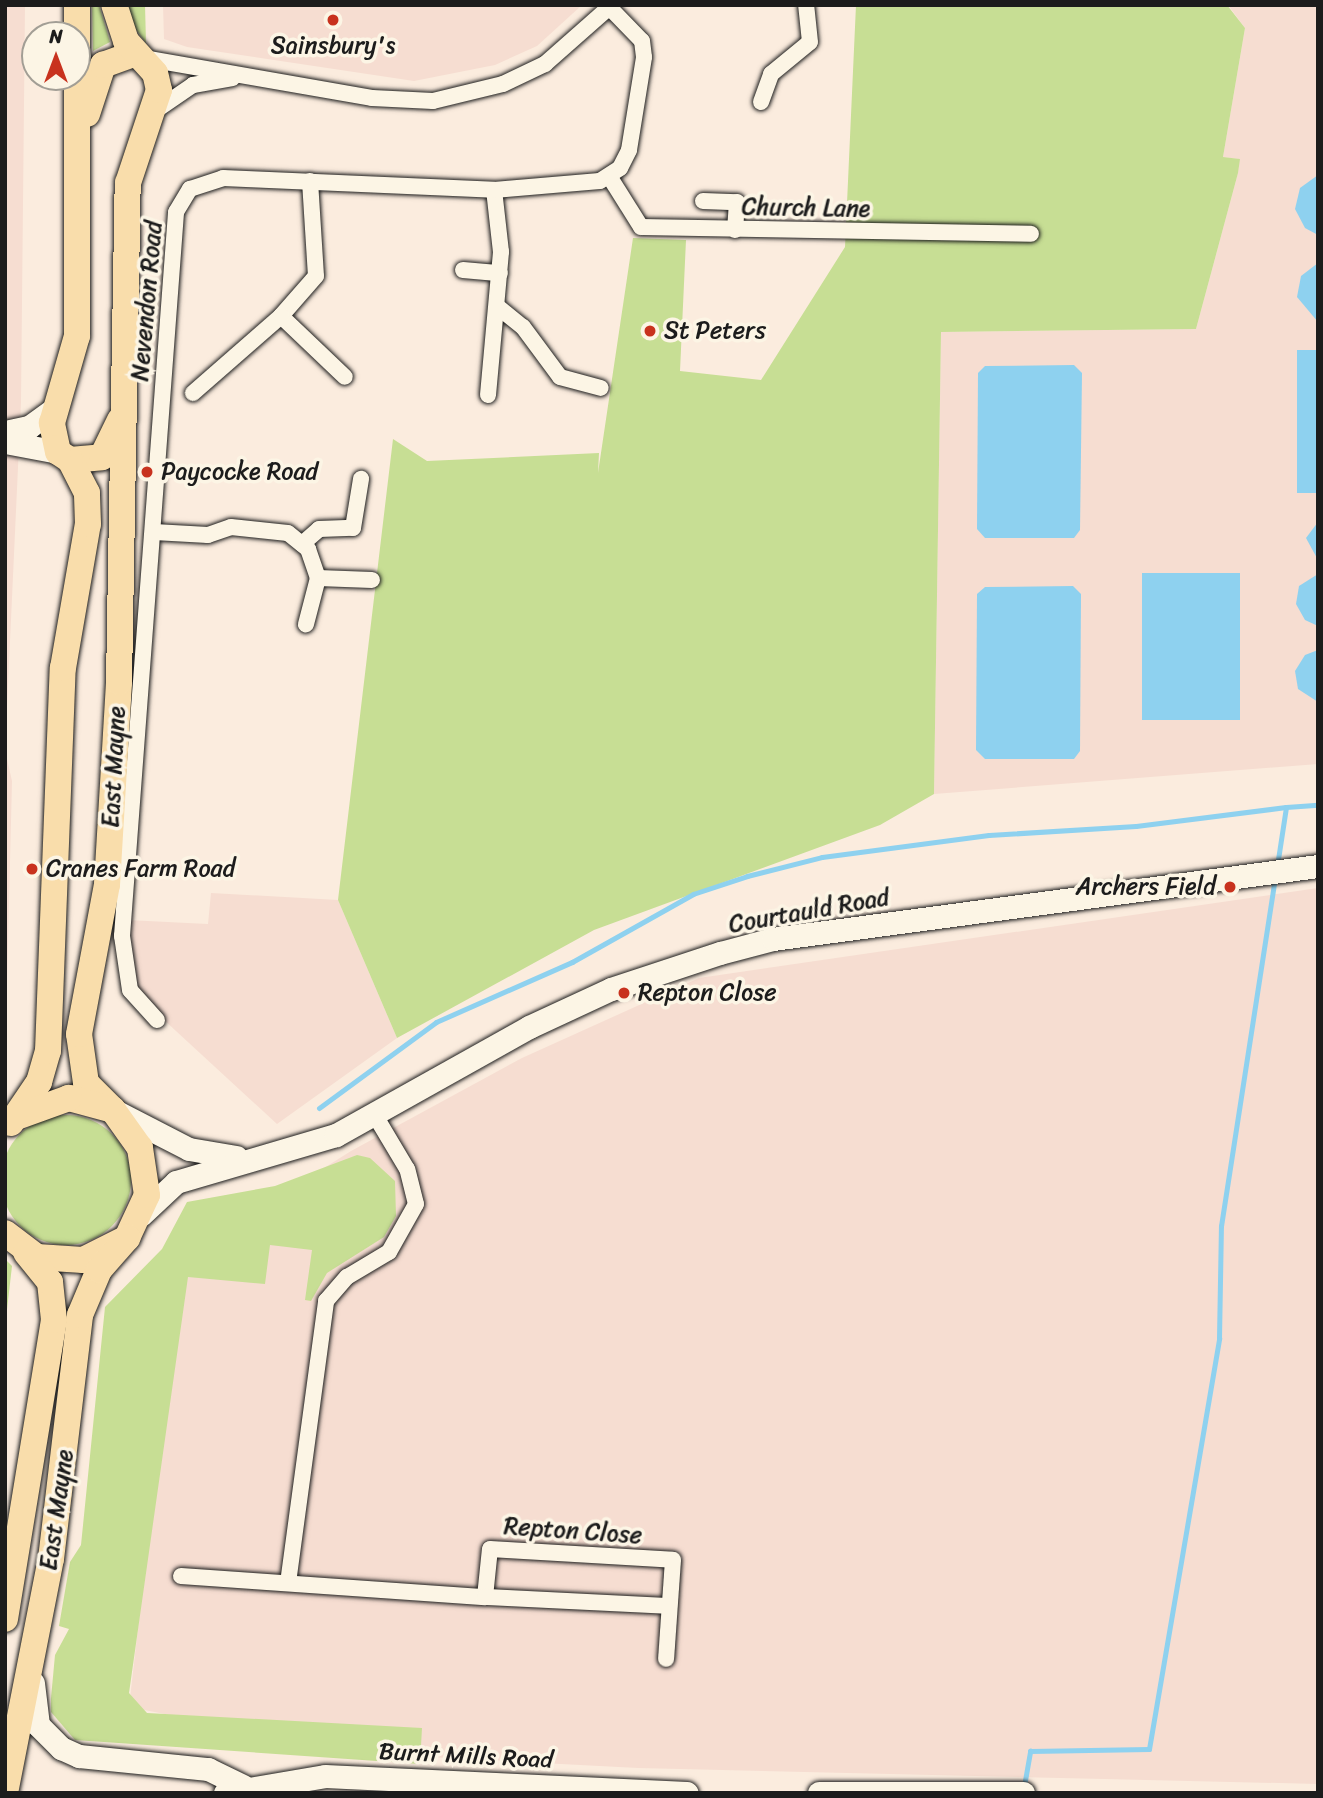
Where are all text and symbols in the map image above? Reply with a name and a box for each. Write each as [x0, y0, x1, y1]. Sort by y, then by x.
marker: Sainsbury's [325, 12, 341, 28]
text: N [49, 20, 63, 53]
north arrow [21, 21, 91, 91]
place label: Sainsbury's [271, 32, 395, 60]
street label: Church Lane [741, 192, 871, 224]
street label: Nevendon Road [126, 220, 168, 382]
place label: St Peters [664, 317, 765, 345]
marker: St Peters [642, 323, 658, 339]
place label: Paycocke Road [161, 458, 318, 486]
marker: Paycocke Road [139, 464, 155, 480]
street label: East Mayne [96, 705, 132, 829]
place label: Cranes Farm Road [46, 855, 235, 883]
marker: Cranes Farm Road [24, 861, 40, 877]
place label: Archers Field [1075, 873, 1216, 901]
marker: Archers Field [1222, 879, 1238, 895]
street label: Courtauld Road [727, 883, 891, 939]
place label: Repton Close [638, 979, 777, 1007]
marker: Repton Close [616, 985, 632, 1001]
street label: East Mayne [34, 1447, 80, 1573]
street label: Repton Close [503, 1512, 643, 1550]
street label: Burnt Mills Road [378, 1737, 554, 1775]

